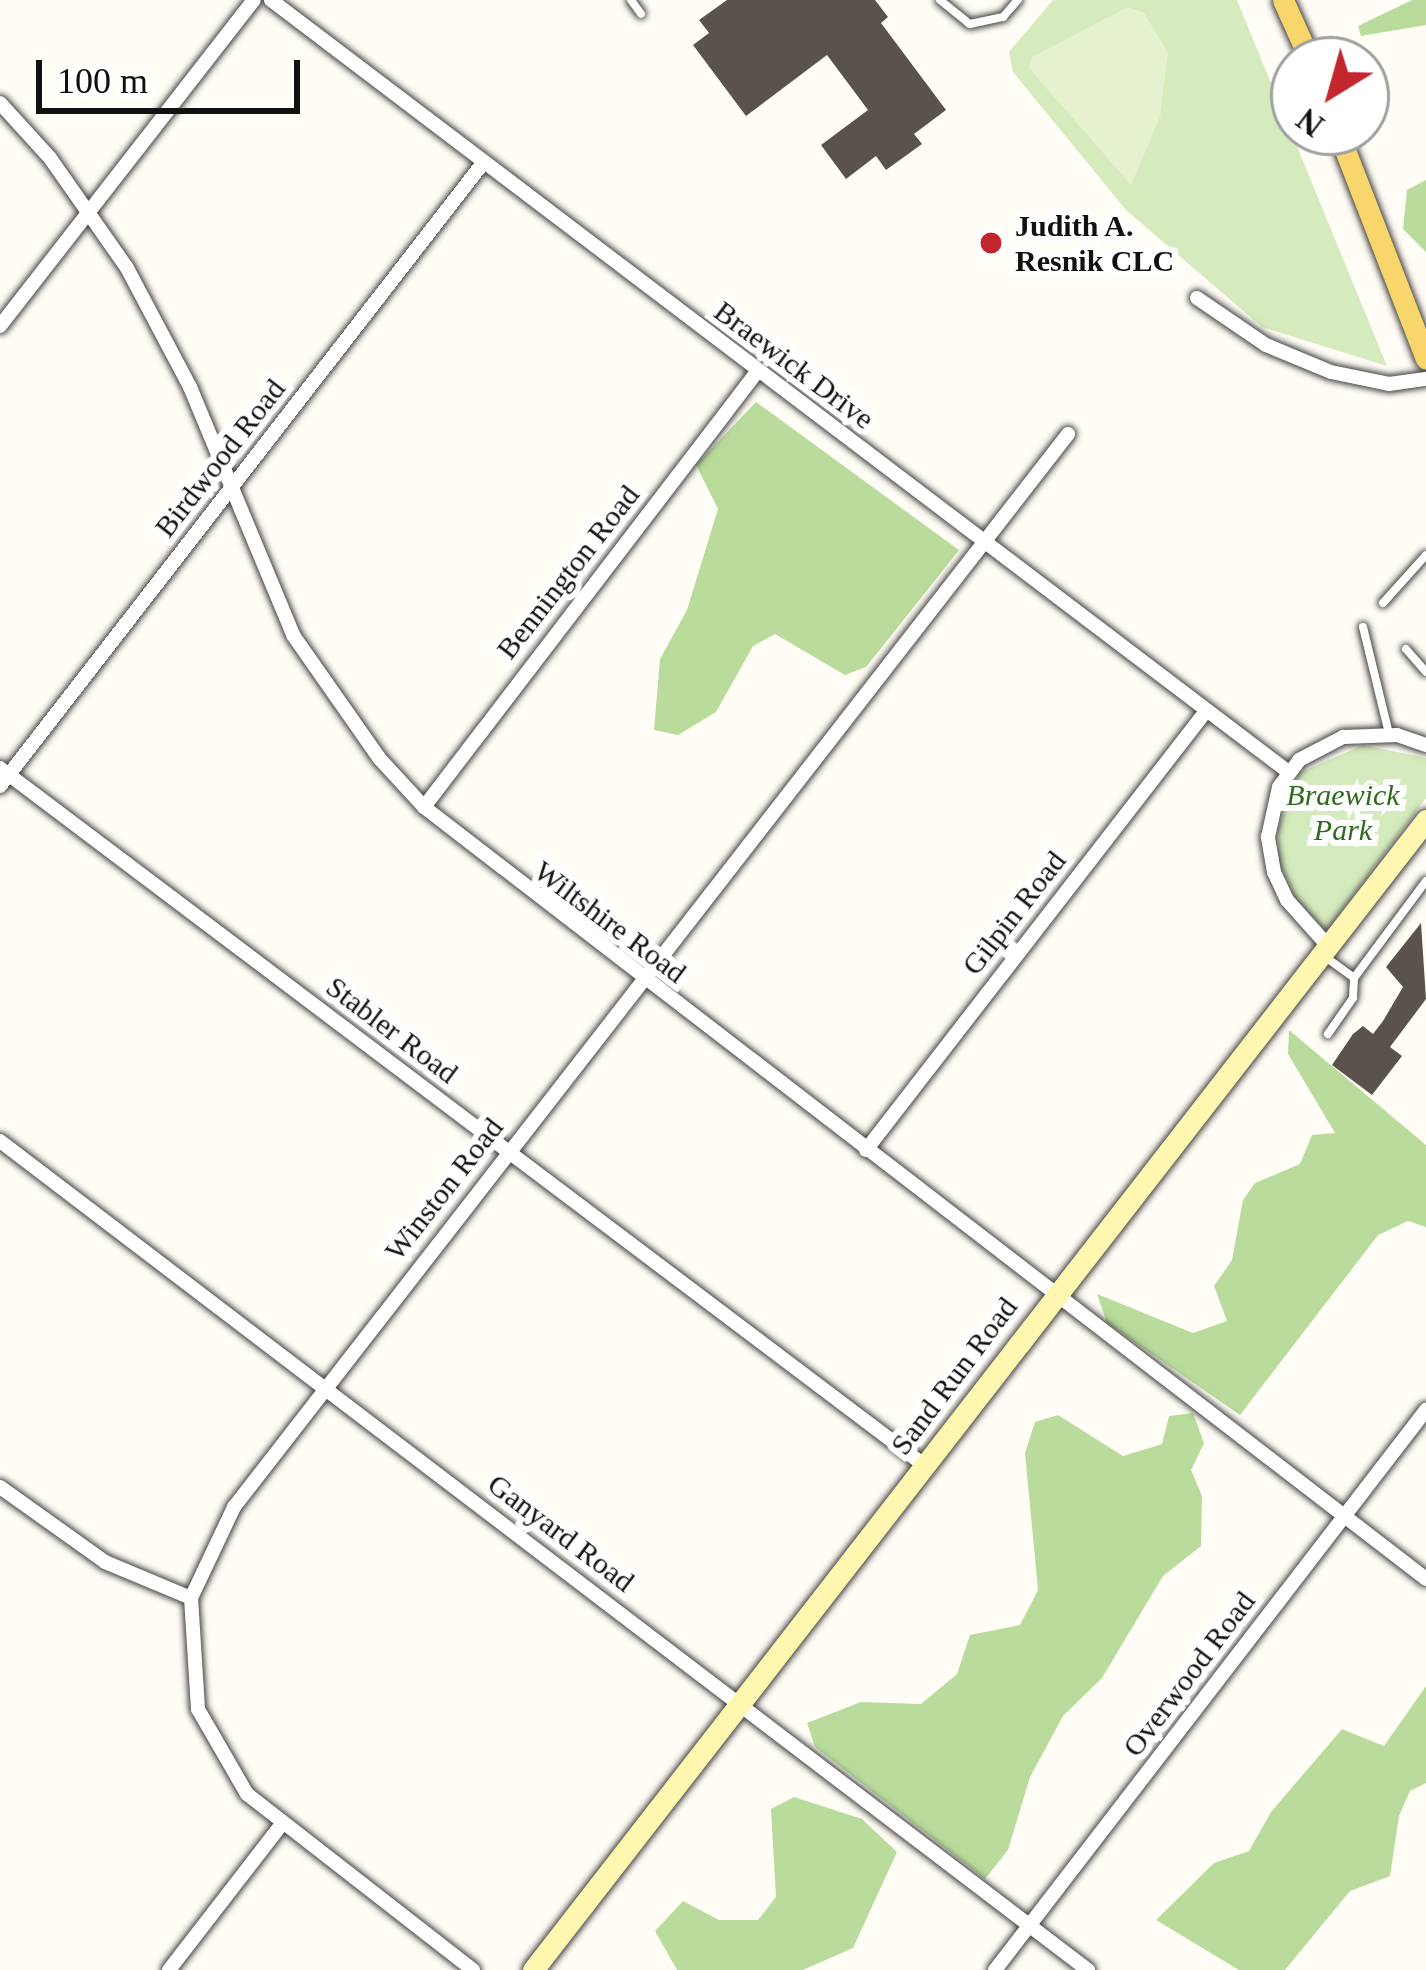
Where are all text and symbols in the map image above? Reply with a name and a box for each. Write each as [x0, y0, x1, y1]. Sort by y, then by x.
scale bar [42, 36, 306, 110]
north arrow [1270, 36, 1390, 156]
text: 100 m [57, 61, 148, 101]
text: N [1290, 101, 1330, 144]
place label: Judith A. Resnik CLC [1015, 208, 1174, 278]
marker: Judith A. Resnik CLC [978, 230, 1004, 256]
street label: Braewick Drive [707, 293, 881, 437]
street label: Birdwood Road [147, 372, 293, 544]
street label: Bennington Road [489, 478, 647, 666]
park label: Braewick Park [1286, 777, 1400, 848]
street label: Gilpin Road [954, 844, 1074, 982]
street label: Wiltshire Road [527, 853, 693, 991]
street label: Stabler Road [319, 969, 465, 1091]
street label: Winston Road [377, 1110, 511, 1268]
street label: Sand Run Road [883, 1290, 1025, 1462]
street label: Ganyard Road [481, 1466, 641, 1600]
street label: Overwood Road [1115, 1584, 1263, 1764]

